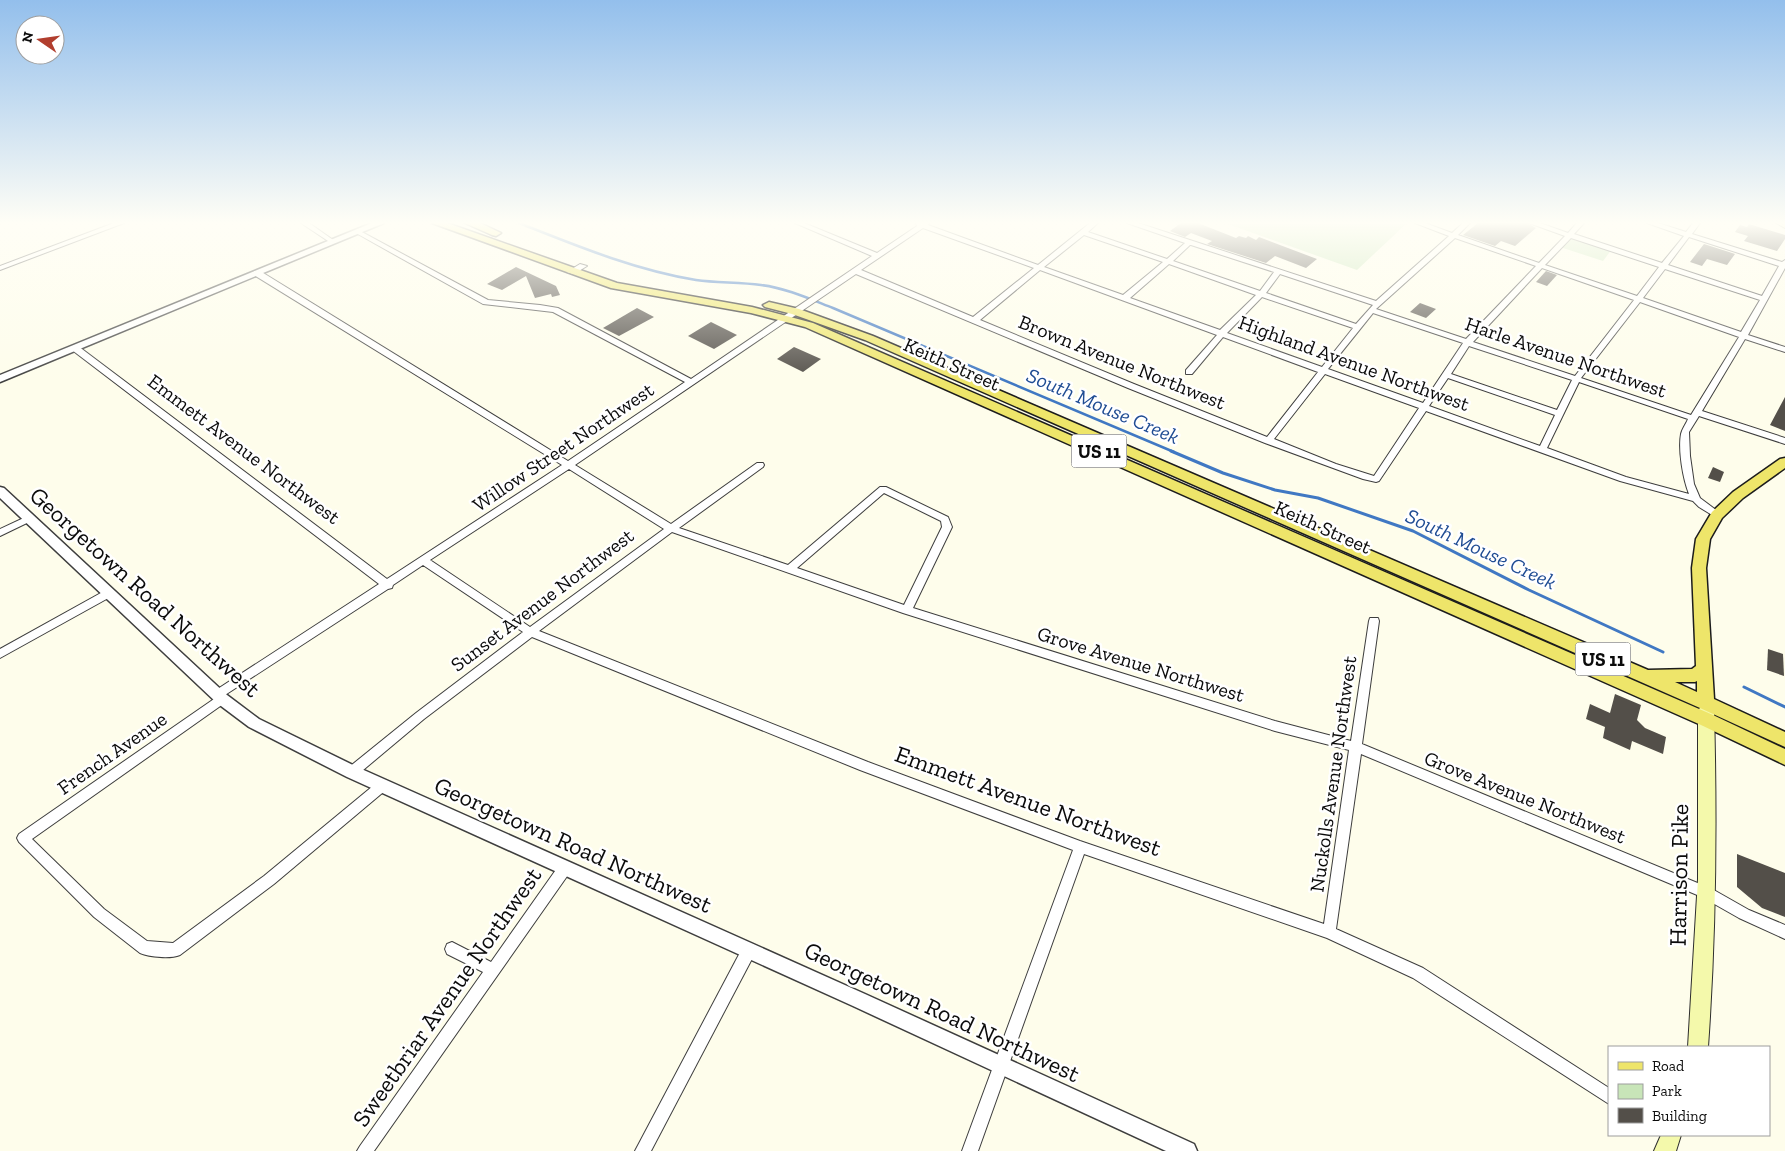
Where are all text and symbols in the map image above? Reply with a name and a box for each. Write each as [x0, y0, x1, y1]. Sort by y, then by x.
north arrow [15, 15, 65, 65]
text: N [18, 30, 37, 44]
street label: Brown Avenue Northwest [1015, 309, 1230, 415]
street label: Highland Avenue Northwest [1235, 310, 1473, 416]
street label: Harle Avenue Northwest [1462, 311, 1670, 403]
street label: Keith Street [900, 332, 1004, 396]
water label: South Mouse Creek [1023, 362, 1183, 449]
street label: Emmett Avenue Northwest [143, 369, 345, 529]
street label: Willow Street Northwest [468, 377, 659, 517]
road number: US 11 [1072, 434, 1126, 468]
street label: Georgetown Road Northwest [24, 480, 267, 703]
street label: Keith Street [1271, 495, 1375, 559]
water label: South Mouse Creek [1402, 503, 1561, 594]
street label: Sunset Avenue Northwest [446, 523, 639, 677]
street label: Grove Avenue Northwest [1035, 621, 1248, 707]
road number: US 11 [1576, 642, 1630, 676]
street label: Nuckolls Avenue Northwest [1305, 654, 1362, 894]
street label: French Avenue [53, 706, 171, 800]
street label: Emmett Avenue Northwest [891, 739, 1165, 862]
street label: Grove Avenue Northwest [1421, 746, 1630, 849]
street label: Georgetown Road Northwest [430, 770, 716, 919]
street label: Harrison Pike [1663, 804, 1694, 946]
street label: Sweetbriar Avenue Northwest [346, 862, 547, 1132]
street label: Georgetown Road Northwest [800, 935, 1085, 1088]
legend [1608, 1046, 1770, 1136]
text: Road [1652, 1057, 1685, 1075]
text: Park [1652, 1082, 1682, 1100]
text: Building [1652, 1107, 1707, 1125]

